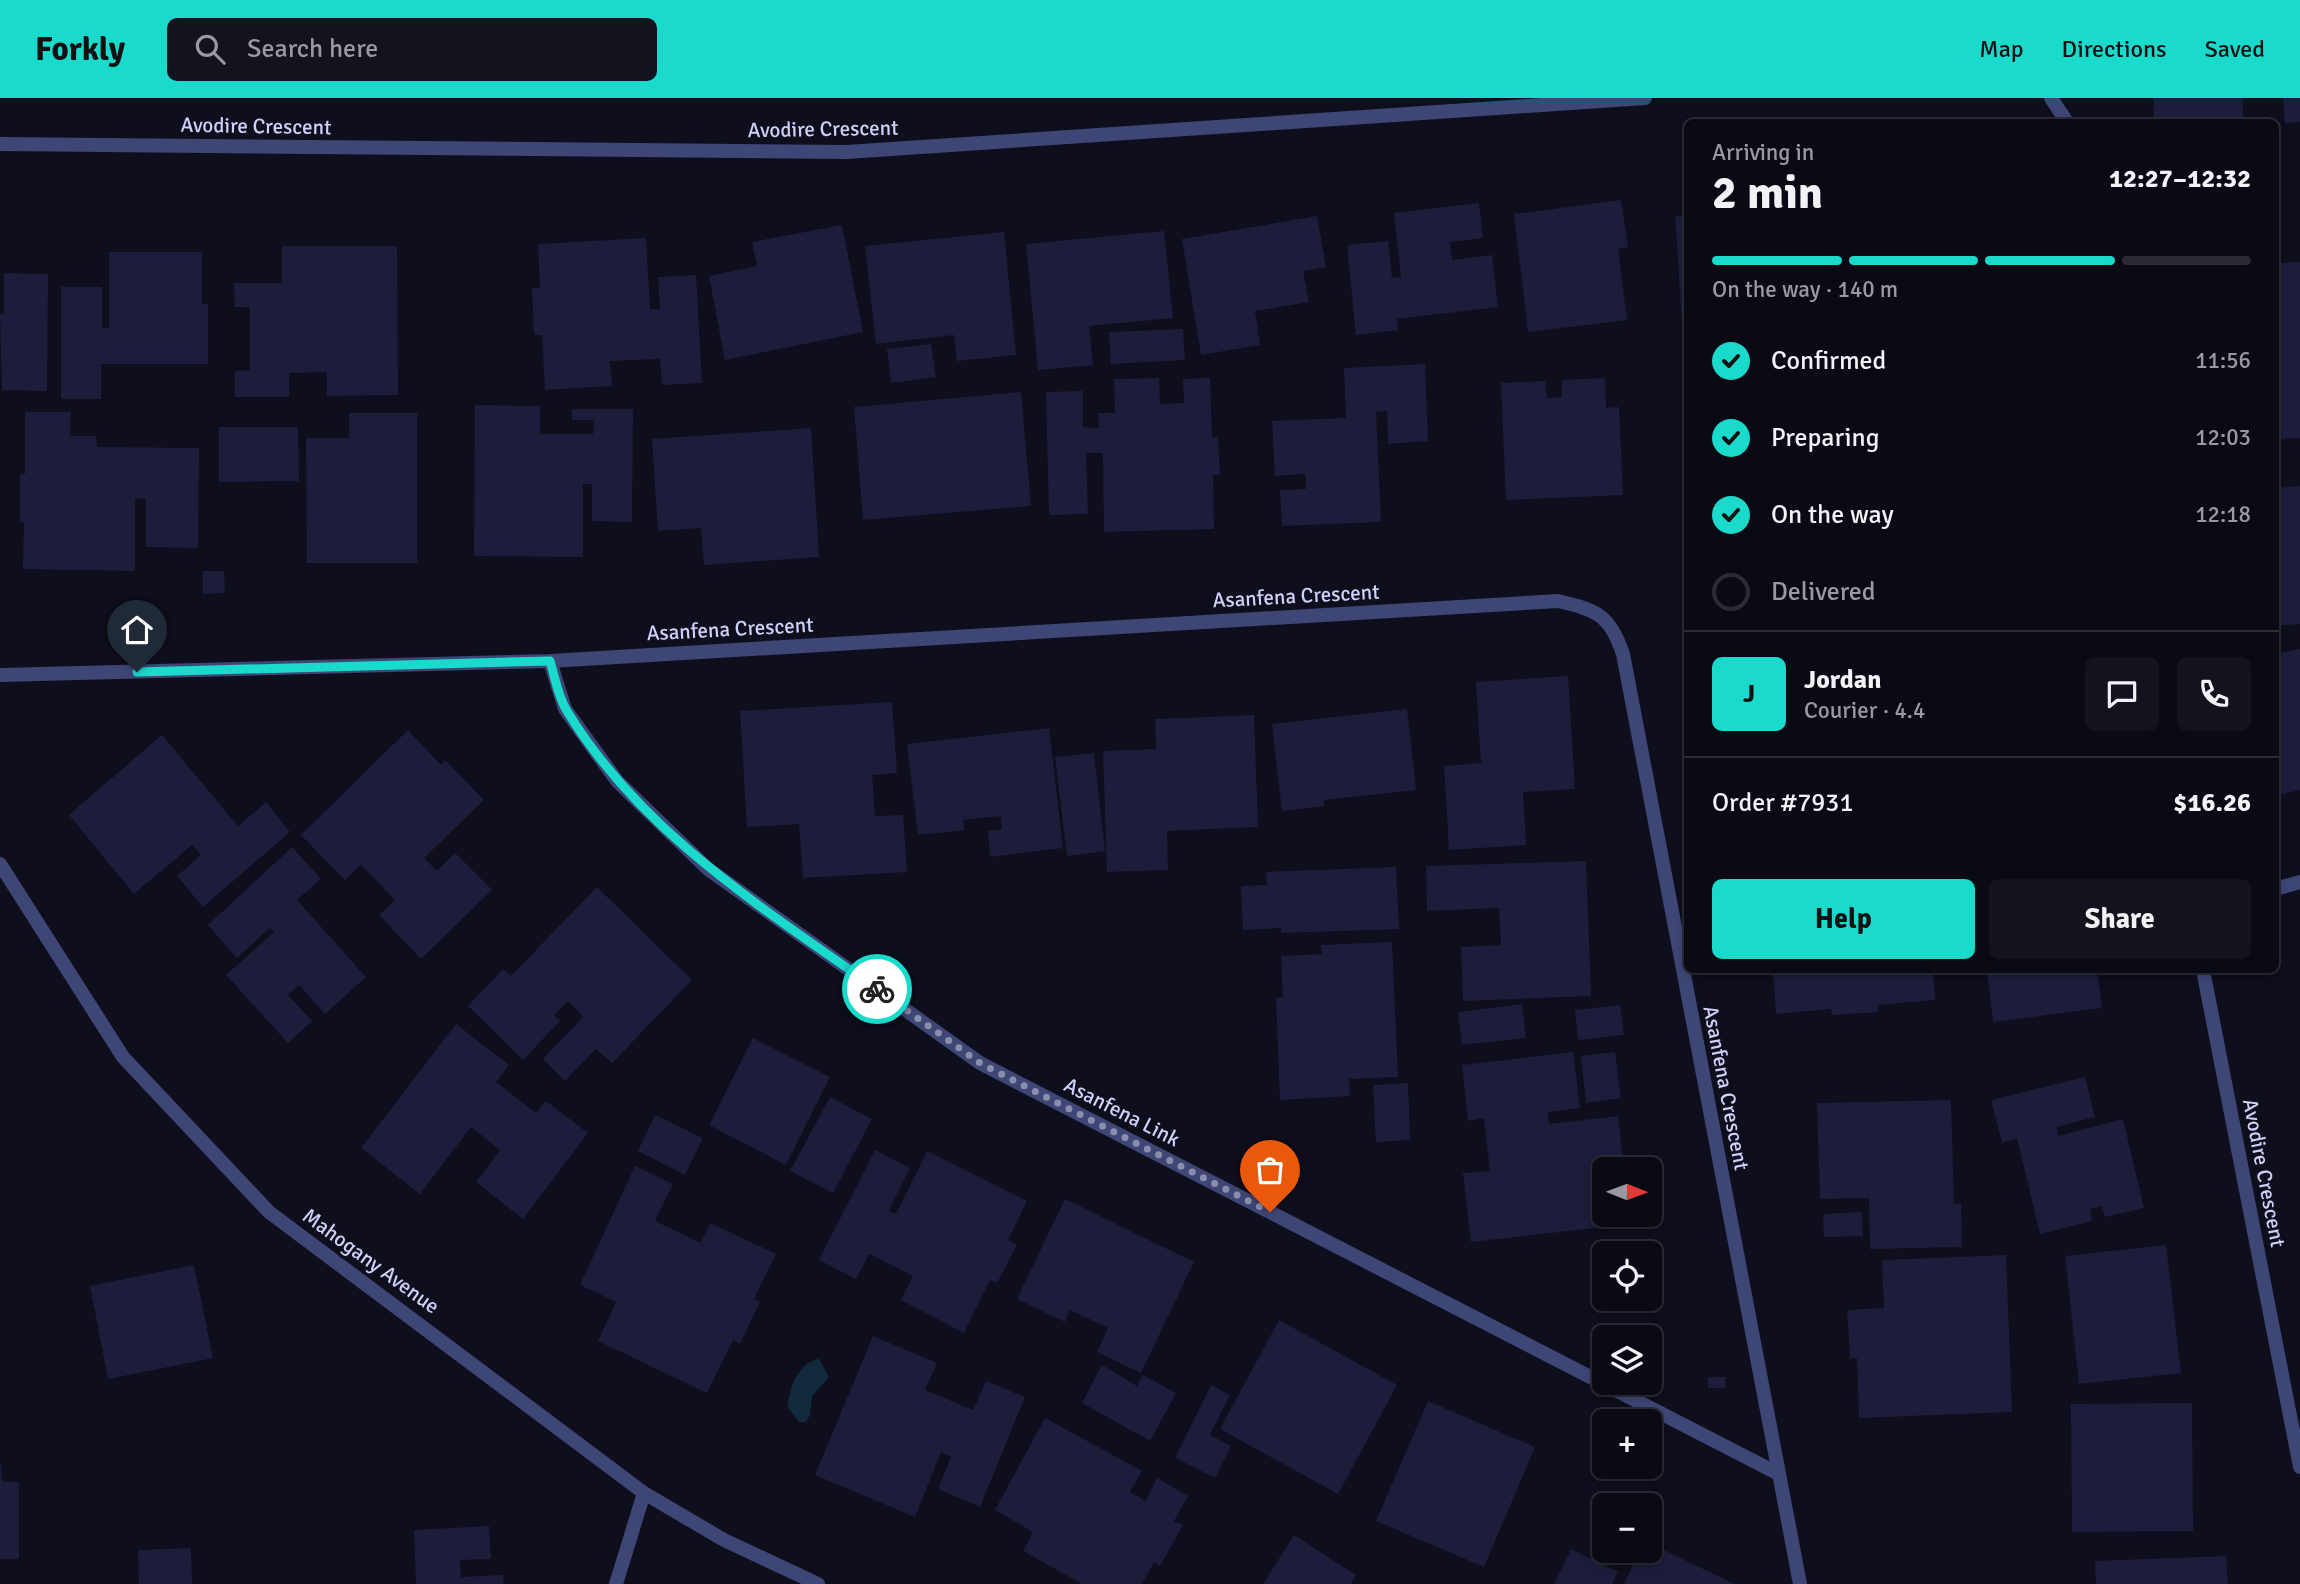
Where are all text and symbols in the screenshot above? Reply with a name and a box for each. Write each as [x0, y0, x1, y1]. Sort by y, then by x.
search box [167, 18, 657, 81]
text: Forkly [35, 29, 125, 70]
icon: search [191, 30, 229, 68]
text: Search here [247, 33, 378, 65]
text: Map [1979, 34, 2024, 64]
text: Directions [2062, 34, 2167, 64]
text: Saved [2205, 34, 2265, 64]
street label: Avodire Crescent [180, 112, 332, 140]
street label: Avodire Crescent [747, 115, 899, 143]
text: Arriving in [1712, 138, 1814, 167]
text: 12:27–12:32 [2109, 163, 2251, 195]
text: 2 min [1712, 165, 1823, 221]
text: On the way · 140 m [1712, 275, 1898, 304]
icon: check [1712, 342, 1750, 380]
text: Confirmed [1771, 345, 1886, 377]
text: 11:56 [2195, 346, 2251, 375]
icon: check [1712, 419, 1750, 457]
text: Preparing [1771, 422, 1879, 454]
text: 12:03 [2195, 423, 2251, 452]
icon: check [1712, 496, 1750, 534]
text: On the way [1771, 499, 1894, 531]
text: 12:18 [2195, 500, 2251, 529]
text: Delivered [1771, 576, 1876, 608]
street label: Asanfena Crescent [1212, 579, 1380, 613]
pin [107, 600, 167, 672]
icon: home [118, 611, 156, 649]
street label: Asanfena Crescent [646, 612, 814, 646]
button: chat [2085, 657, 2159, 731]
button: phone [2177, 657, 2251, 731]
text: Jordan [1804, 664, 1881, 696]
text: J [1743, 678, 1755, 710]
text: Courier · 4.4 [1804, 696, 1925, 725]
text: Order #7931 [1712, 787, 1853, 819]
text: $16.26 [2173, 787, 2251, 819]
button: Help [1712, 879, 1975, 959]
button: Share [1989, 879, 2251, 959]
courier [842, 954, 912, 1024]
icon: bike [858, 970, 896, 1008]
street label: Asanfena Crescent [1697, 1004, 1755, 1172]
street label: Asanfena Link [1060, 1072, 1185, 1152]
street label: Avodire Crescent [2237, 1097, 2291, 1249]
pin [1240, 1140, 1300, 1212]
icon: bag [1251, 1151, 1289, 1189]
north arrow [1592, 1157, 1662, 1227]
map controls [1592, 1157, 1662, 1563]
street label: Mahogany Avenue [297, 1203, 445, 1319]
button: locate [1592, 1241, 1662, 1311]
button: layers [1592, 1325, 1662, 1395]
button: + [1592, 1409, 1662, 1479]
button: − [1592, 1493, 1662, 1563]

